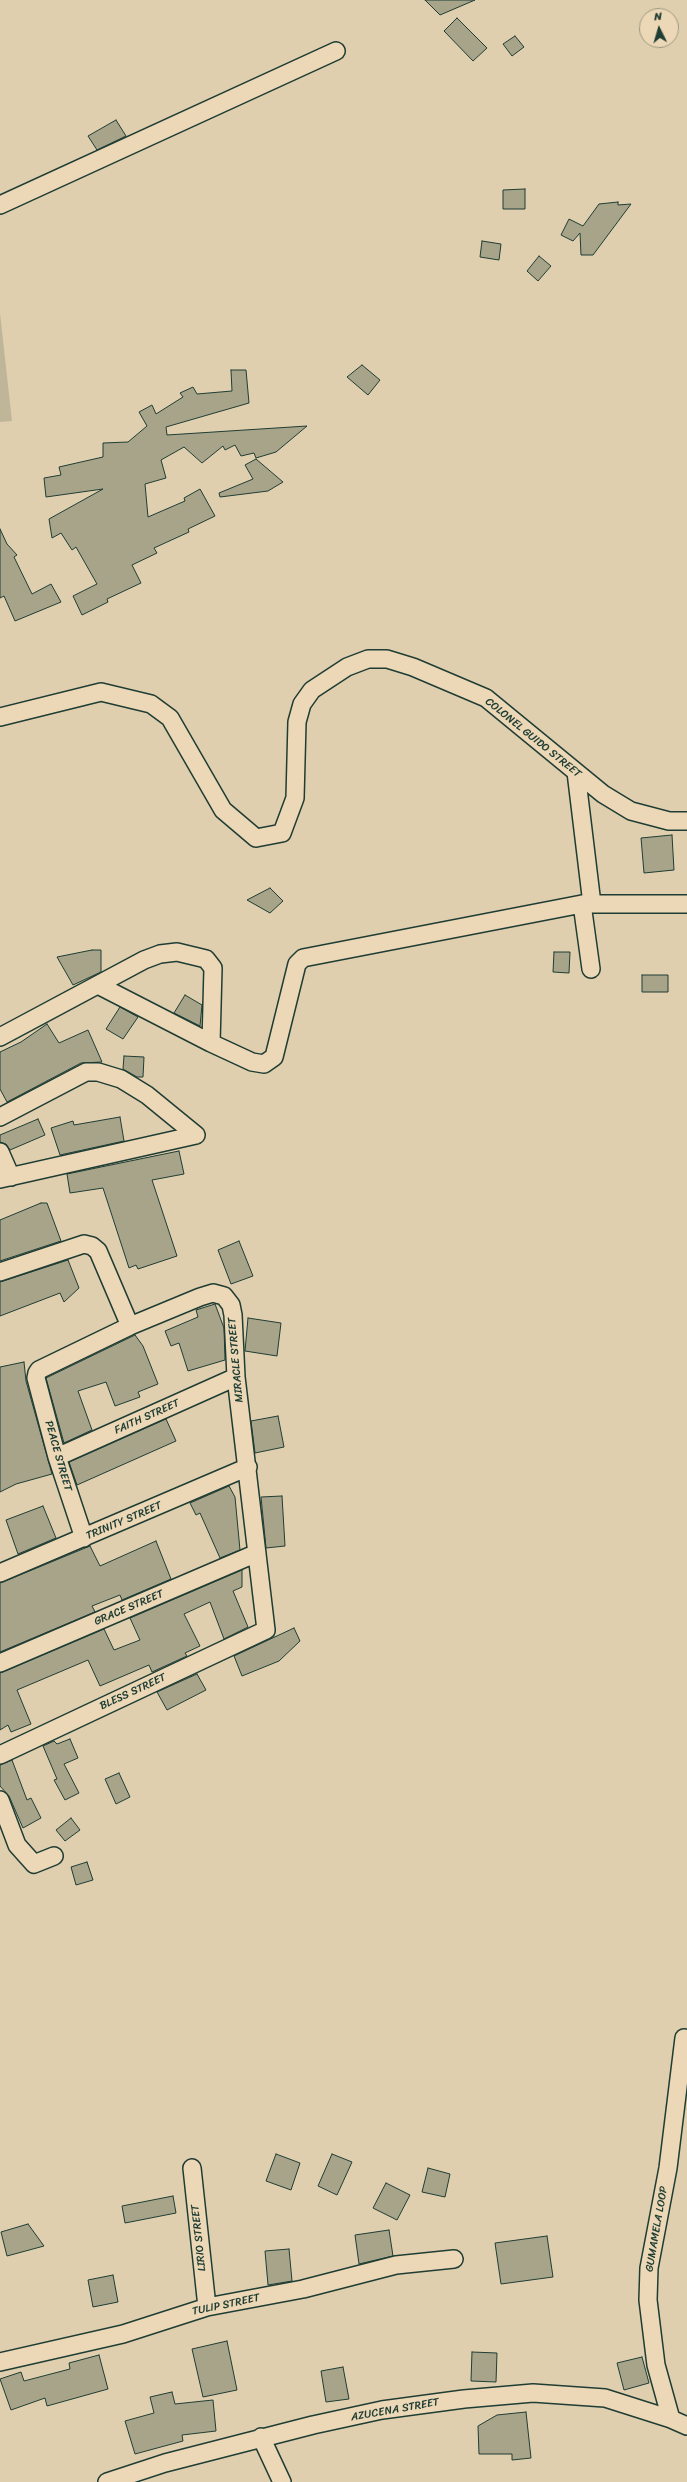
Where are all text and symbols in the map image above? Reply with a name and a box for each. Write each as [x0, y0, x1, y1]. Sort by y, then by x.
text: N [653, 7, 663, 26]
north arrow [639, 8, 679, 48]
street label: COLONEL GUIDO STREET [482, 695, 584, 781]
street label: MIRACLE STREET [226, 1317, 246, 1403]
street label: FAITH STREET [112, 1397, 182, 1437]
street label: PEACE STREET [42, 1419, 74, 1493]
street label: TRINITY STREET [84, 1499, 164, 1543]
street label: GRACE STREET [92, 1587, 166, 1629]
street label: BLESS STREET [98, 1671, 168, 1713]
street label: GUMAMELA LOOP [643, 2185, 671, 2273]
street label: LIRIO STREET [189, 2204, 209, 2272]
street label: TULIP STREET [191, 2291, 261, 2319]
street label: AZUCENA STREET [350, 2396, 440, 2424]

